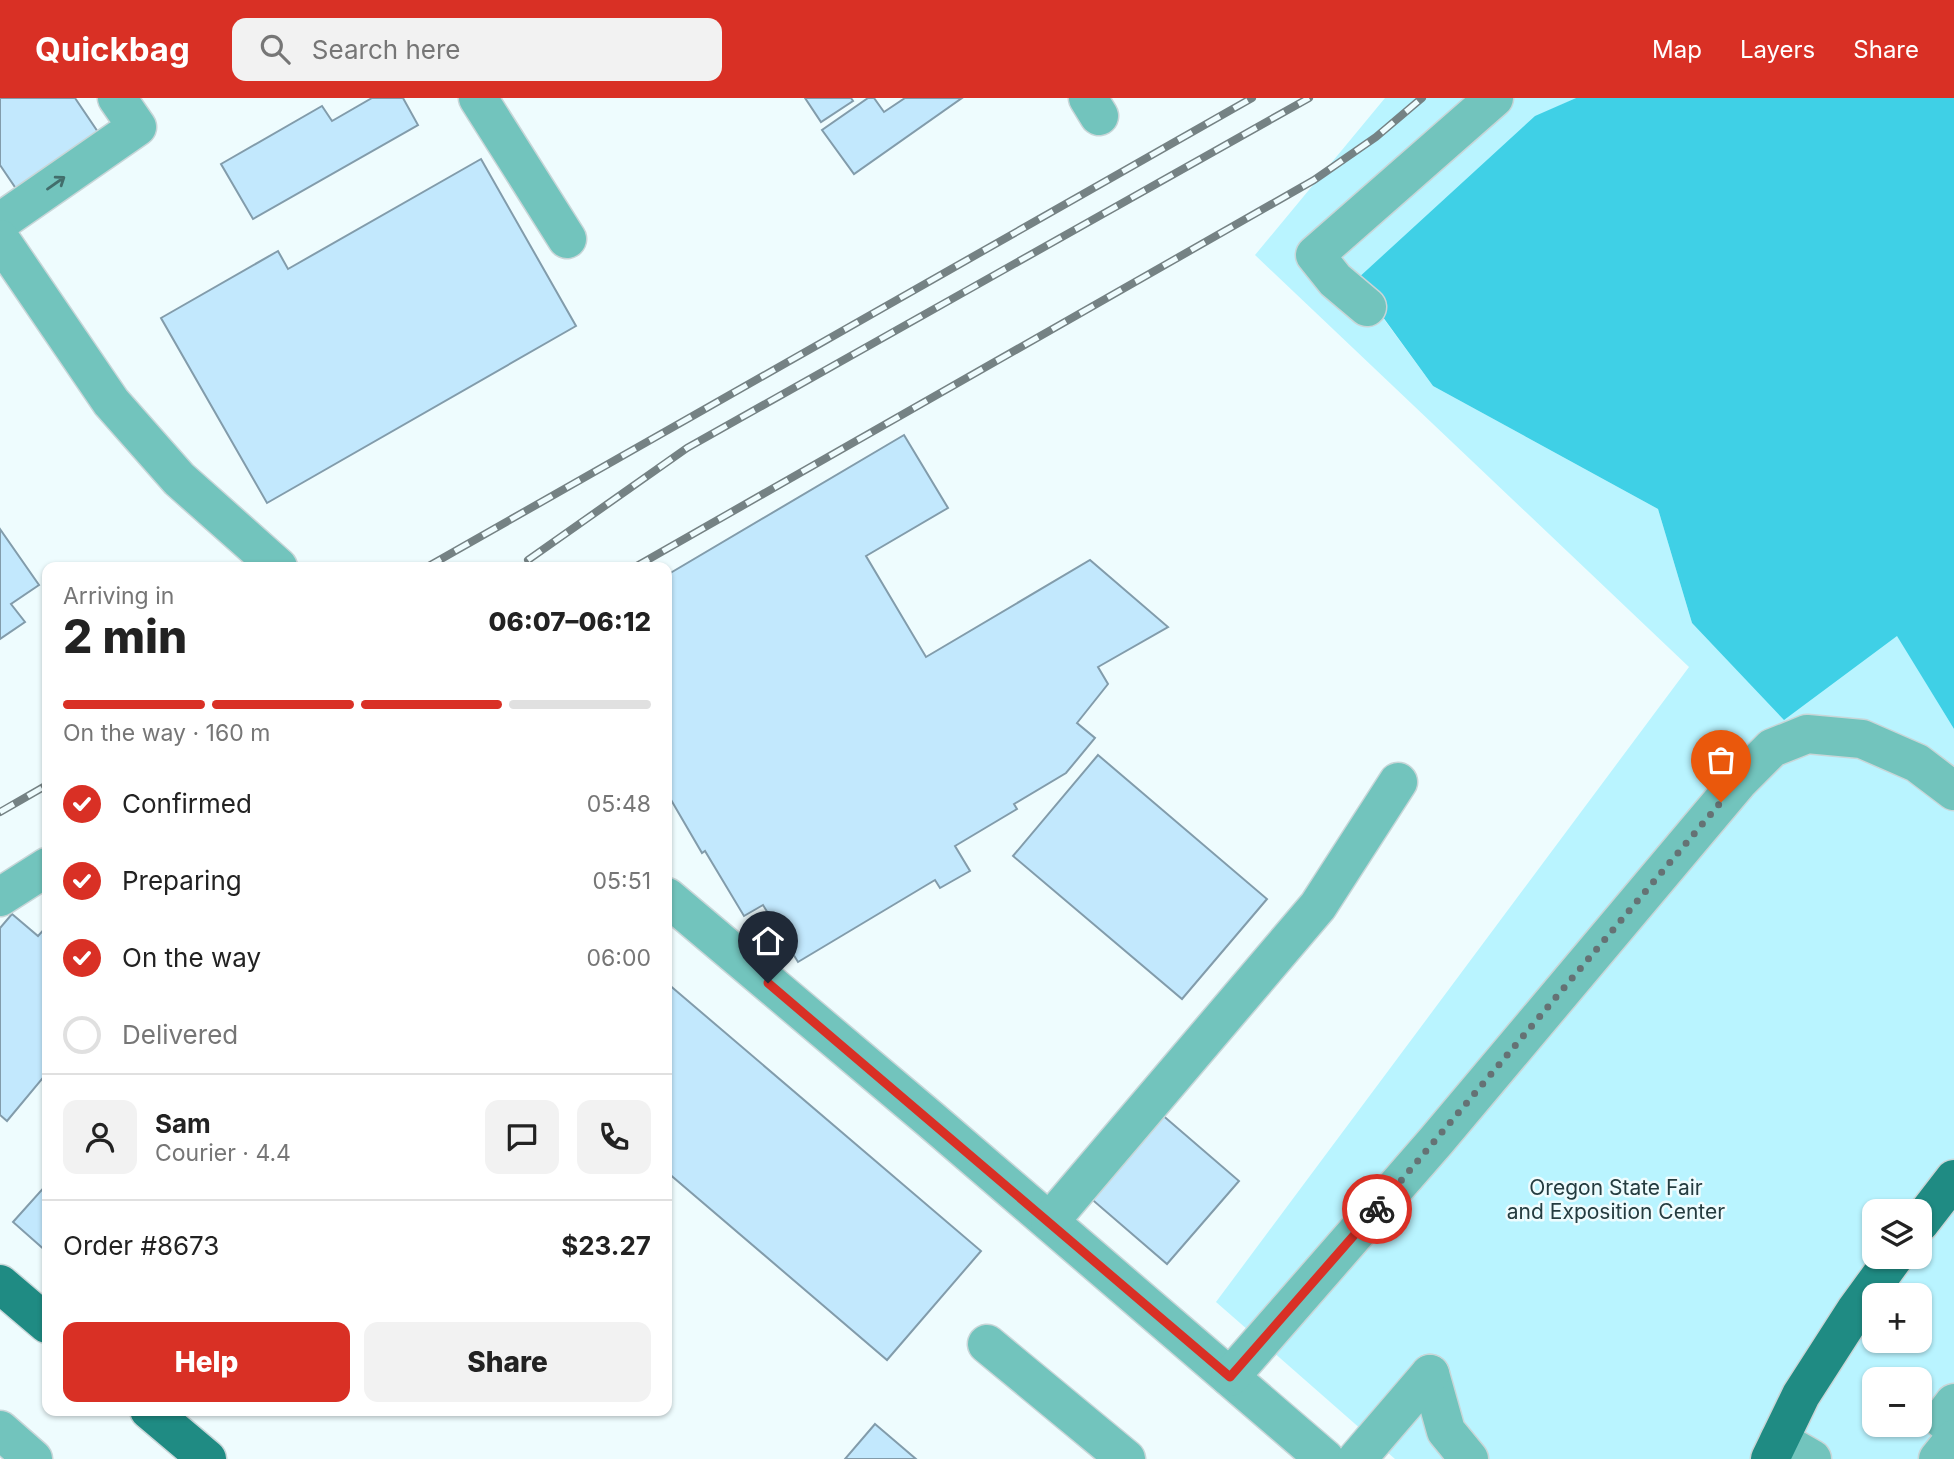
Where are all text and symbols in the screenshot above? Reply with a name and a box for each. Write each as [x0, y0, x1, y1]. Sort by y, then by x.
search box [232, 18, 722, 81]
text: Quickbag [35, 29, 190, 69]
icon: search [256, 30, 294, 68]
text: Search here [312, 34, 460, 65]
text: Map [1652, 35, 1702, 64]
text: Layers [1740, 35, 1815, 64]
text: Share [1853, 35, 1919, 64]
one-way arrow [46, 176, 65, 190]
text: Arriving in [63, 582, 174, 610]
text: 06:07–06:12 [488, 606, 651, 637]
text: 2 min [63, 608, 187, 664]
text: On the way · 160 m [63, 719, 270, 747]
pin [1691, 730, 1751, 802]
icon: bag [1702, 741, 1740, 779]
icon: check [63, 785, 101, 823]
text: Confirmed [122, 788, 252, 819]
text: 05:48 [587, 790, 651, 818]
icon: check [63, 862, 101, 900]
text: Preparing [122, 865, 242, 896]
text: 05:51 [593, 867, 651, 895]
pin [738, 911, 798, 983]
icon: home [749, 922, 787, 960]
icon: check [63, 939, 101, 977]
text: On the way [122, 942, 261, 973]
text: 06:00 [587, 944, 651, 972]
text: Delivered [122, 1019, 238, 1050]
button: person [63, 1100, 137, 1174]
button: chat [485, 1100, 559, 1174]
button: phone [577, 1100, 651, 1174]
text: Sam [155, 1108, 211, 1139]
text: Courier · 4.4 [155, 1139, 291, 1167]
courier [1342, 1174, 1412, 1244]
park label: Oregon State Fair and Exposition Center [1507, 1175, 1725, 1224]
icon: bike [1358, 1190, 1396, 1228]
map controls [1862, 1199, 1932, 1437]
button: layers [1862, 1199, 1932, 1269]
text: Order #8673 [63, 1230, 219, 1261]
text: $23.27 [561, 1230, 651, 1261]
button: + [1862, 1283, 1932, 1353]
button: Help [63, 1322, 350, 1402]
button: Share [364, 1322, 651, 1402]
button: − [1862, 1367, 1932, 1437]

